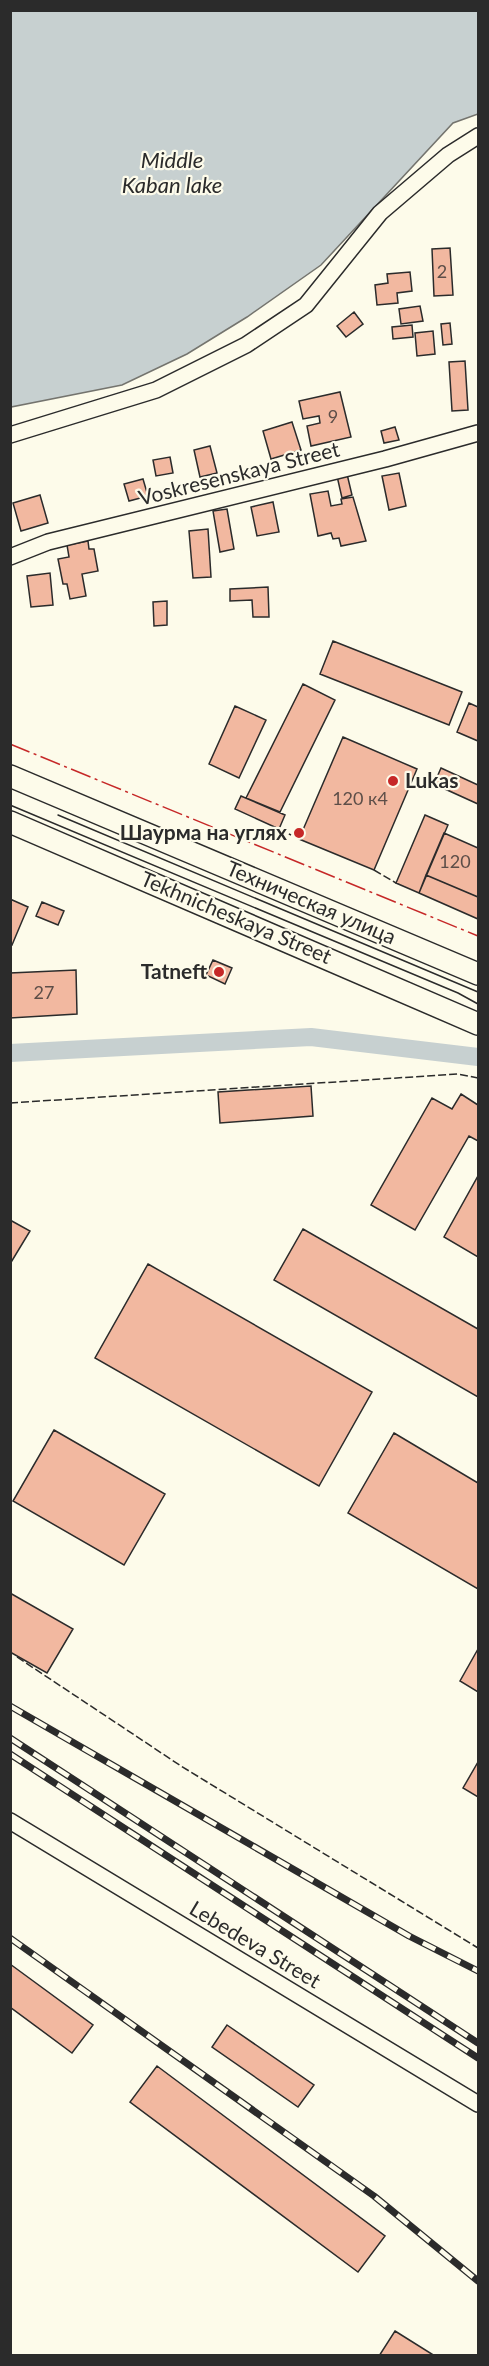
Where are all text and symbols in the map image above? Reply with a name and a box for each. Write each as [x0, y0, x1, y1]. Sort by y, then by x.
water label: Middle Kaban lake [122, 146, 222, 198]
house number: 2 [437, 260, 447, 282]
house number: 9 [328, 405, 338, 427]
street label: Voskresenskaya Street [136, 435, 342, 510]
place label: Lukas [405, 767, 458, 792]
marker: Lukas [386, 774, 400, 788]
house number: 120 к4 [332, 787, 388, 809]
place label: Шаурма на углях [120, 819, 287, 844]
marker: Шаурма на углях [292, 826, 306, 840]
house number: 120 [439, 850, 471, 872]
street label: Техническая улица [223, 855, 400, 949]
street label: Tekhnicheskaya Street [138, 865, 336, 968]
place label: Tatneft [141, 958, 207, 983]
marker: Tatneft [212, 965, 226, 979]
house number: 27 [34, 981, 54, 1003]
street label: Lebedeva Street [186, 1895, 326, 1993]

